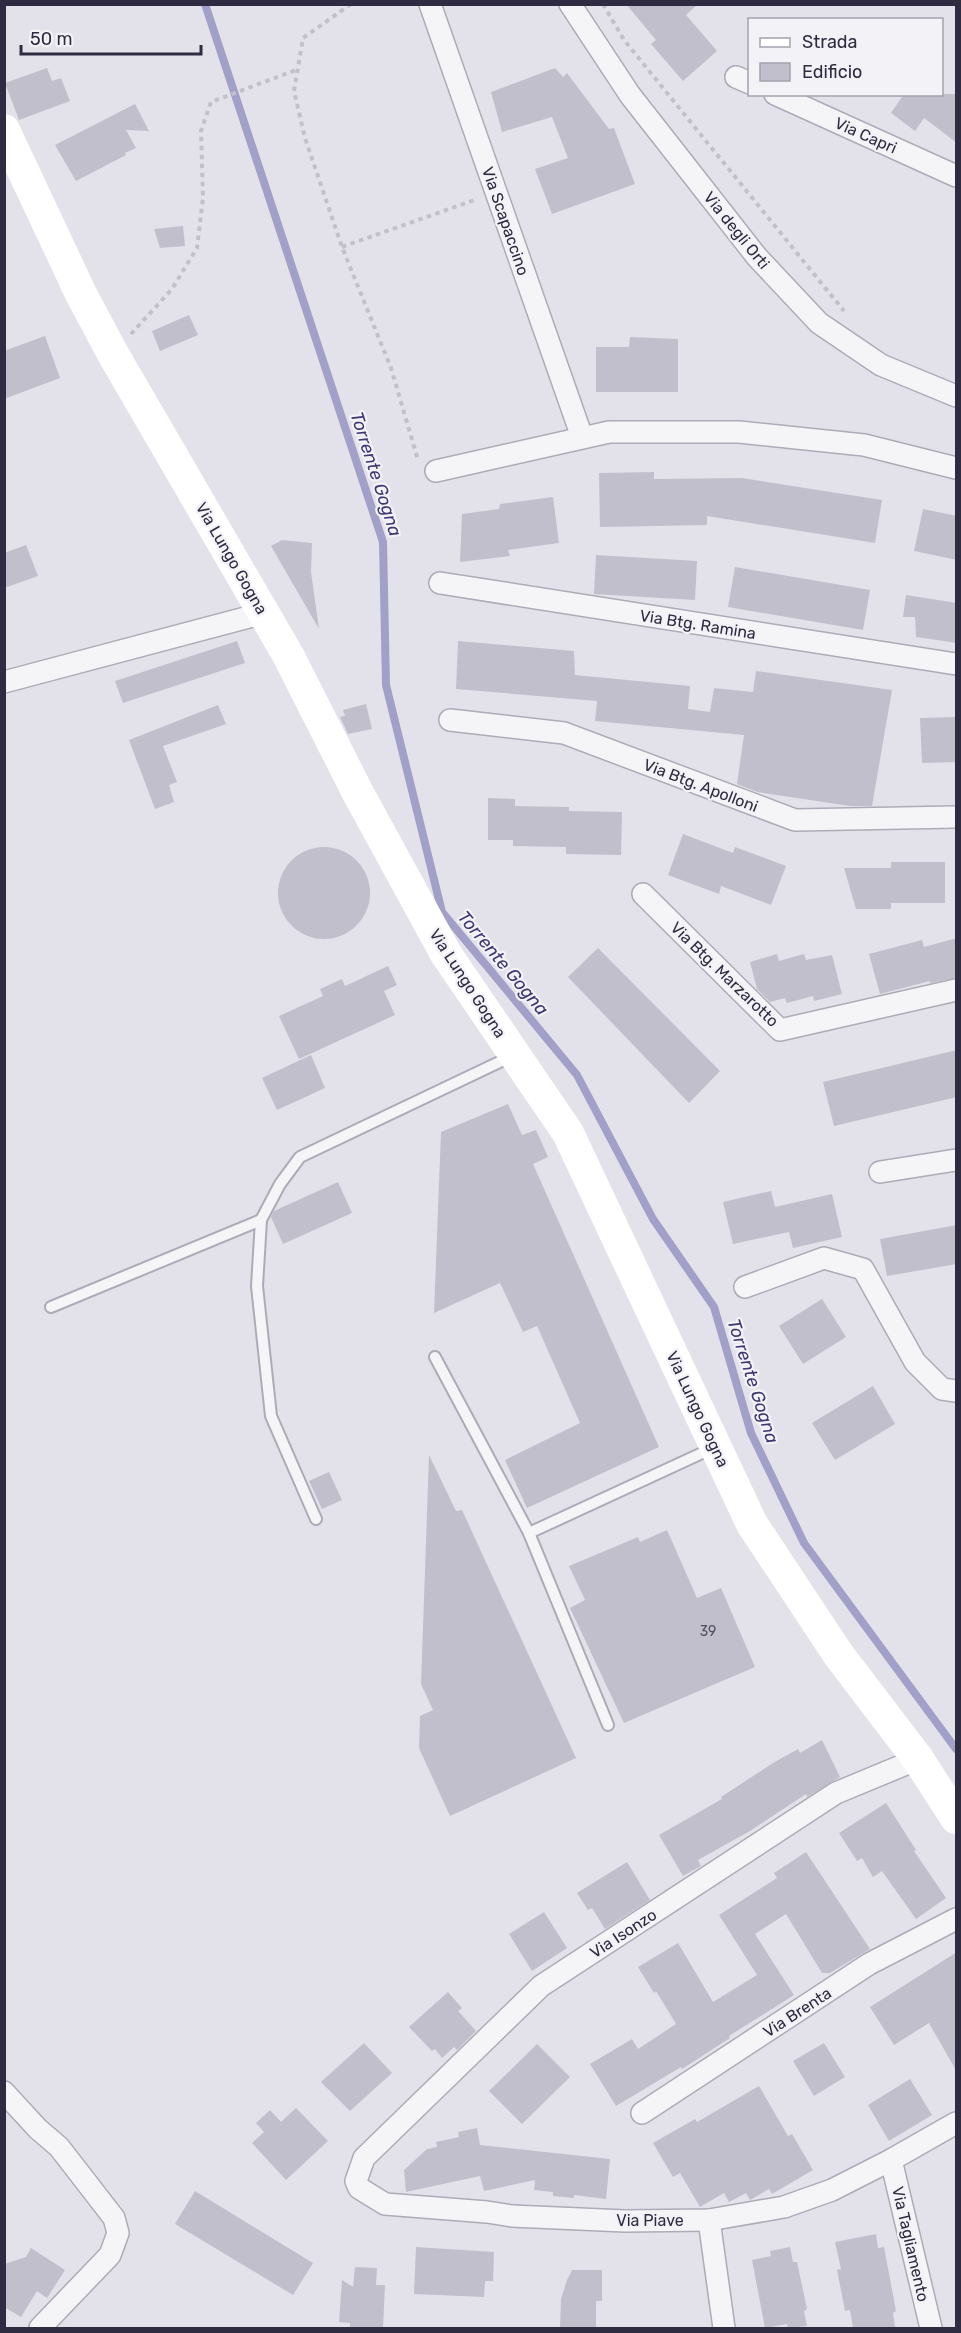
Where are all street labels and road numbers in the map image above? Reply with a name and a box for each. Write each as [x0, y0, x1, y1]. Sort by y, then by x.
street label: Via Capri [832, 113, 900, 158]
street label: Via Scapaccino [478, 164, 533, 278]
street label: Via degli Orti [700, 188, 774, 273]
street label: Via Lungo Gogna [192, 499, 271, 618]
street label: Via Btg. Ramina [638, 606, 757, 643]
street label: Via Btg. Apolloni [641, 755, 761, 816]
street label: Via Btg. Marzarotto [667, 918, 783, 1031]
street label: Via Lungo Gogna [425, 925, 510, 1041]
street label: Via Lungo Gogna [662, 1348, 733, 1470]
street label: Via Isonzo [586, 1905, 660, 1962]
street label: Via Brenta [760, 1983, 835, 2041]
street label: Via Tagliamento [888, 2185, 933, 2304]
street label: Via Piave [616, 2211, 684, 2230]

